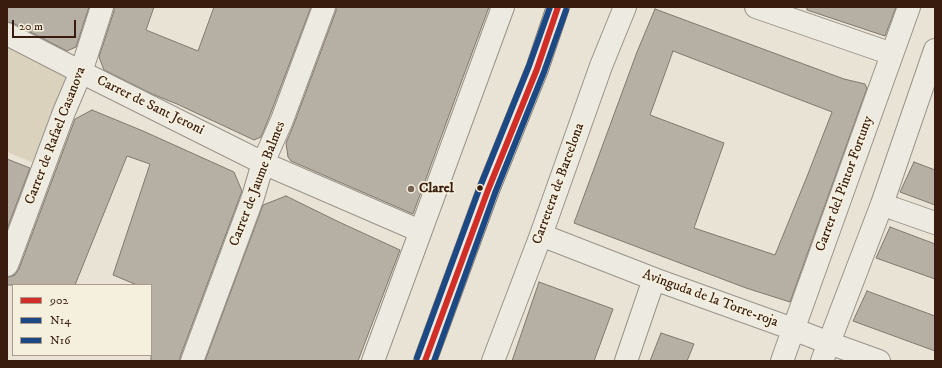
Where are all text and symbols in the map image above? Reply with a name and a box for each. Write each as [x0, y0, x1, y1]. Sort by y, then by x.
scale bar [14, 12, 78, 38]
text: 20 m [19, 19, 43, 34]
street label: Carrer de Rafael Casanova [22, 65, 90, 207]
street label: Carrer de Sant Jeroni [93, 73, 207, 139]
street label: Carrer del Pintor Fortuny [813, 114, 877, 254]
street label: Carrer de Jaume Balmes [226, 119, 290, 249]
street label: Carretera de Barcelona [529, 121, 589, 247]
place label: Clarel [419, 181, 454, 197]
unlabelled marker [475, 183, 485, 193]
marker: Clarel [406, 184, 416, 194]
street label: Avinguda de la Torre-roja [640, 267, 780, 331]
legend [12, 284, 152, 356]
text: 902 [50, 293, 68, 308]
text: N14 [50, 313, 71, 328]
text: N16 [50, 333, 70, 348]

